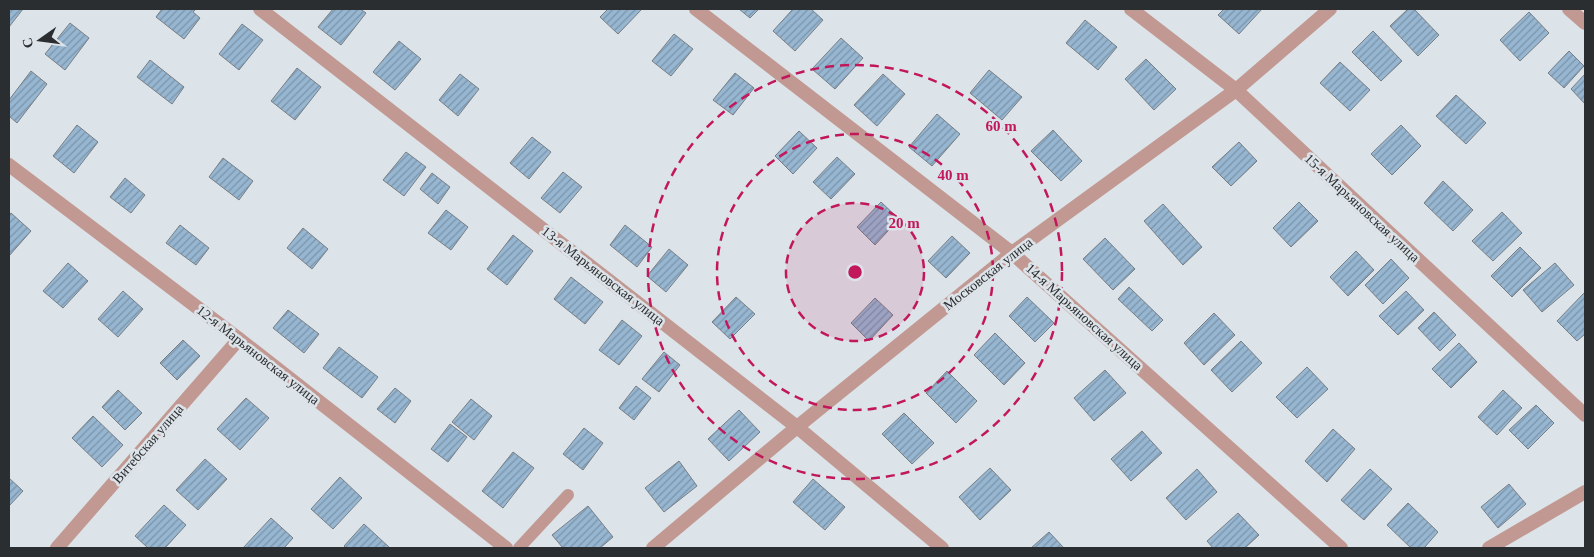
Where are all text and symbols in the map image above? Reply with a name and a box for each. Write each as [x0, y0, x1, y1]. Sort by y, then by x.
north arrow [15, 15, 65, 65]
text: С [19, 36, 36, 50]
text: 60 m [985, 118, 1017, 134]
street label: 15-я Марьяновская улица [1301, 151, 1423, 266]
text: 40 m [937, 167, 969, 183]
text: 20 m [888, 215, 920, 231]
street label: 13-я Марьяновская улица [539, 223, 668, 329]
street label: Московская улица [941, 234, 1036, 313]
street label: 14-я Марьяновская улица [1023, 261, 1146, 374]
centre of rings [846, 263, 864, 281]
street label: 12-я Марьяновская улица [194, 302, 323, 408]
street label: Витебская улица [110, 401, 187, 487]

